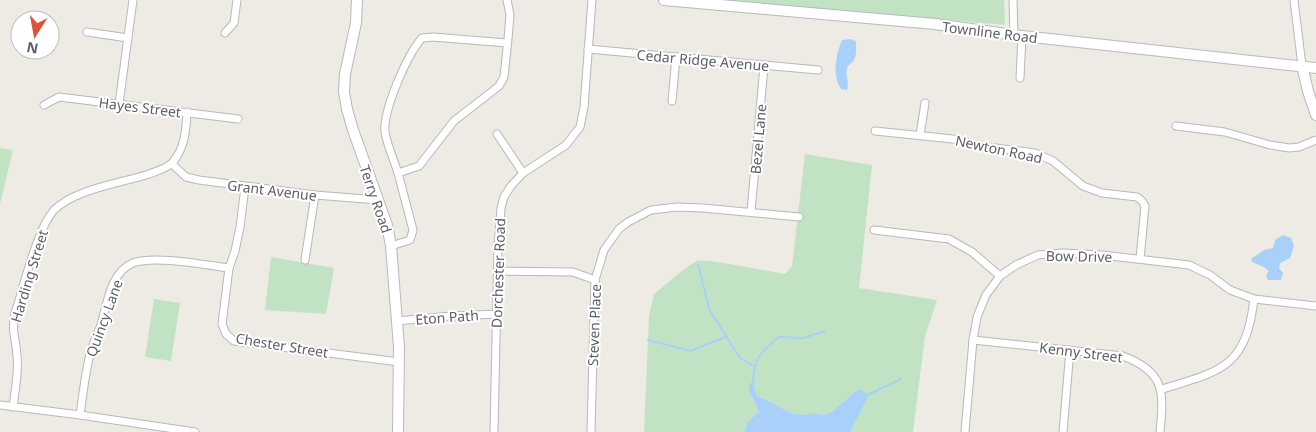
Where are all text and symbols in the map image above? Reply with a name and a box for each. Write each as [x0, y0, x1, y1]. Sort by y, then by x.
north arrow [10, 10, 60, 60]
street label: Townline Road [941, 17, 1039, 47]
text: N [25, 38, 40, 59]
street label: Cedar Ridge Avenue [636, 45, 770, 75]
street label: Hayes Street [98, 93, 182, 121]
street label: Bezel Lane [745, 103, 771, 175]
street label: Newton Road [954, 130, 1044, 168]
street label: Terry Road [356, 162, 396, 236]
street label: Grant Avenue [226, 175, 318, 205]
street label: Dorchester Road [487, 218, 509, 328]
street label: Harding Street [6, 227, 52, 325]
street label: Bow Drive [1046, 246, 1113, 266]
street label: Quincy Lane [81, 277, 127, 359]
street label: Steven Place [583, 283, 605, 366]
street label: Eton Path [415, 305, 479, 329]
street label: Chester Street [234, 328, 330, 362]
street label: Kenny Street [1038, 337, 1124, 367]

